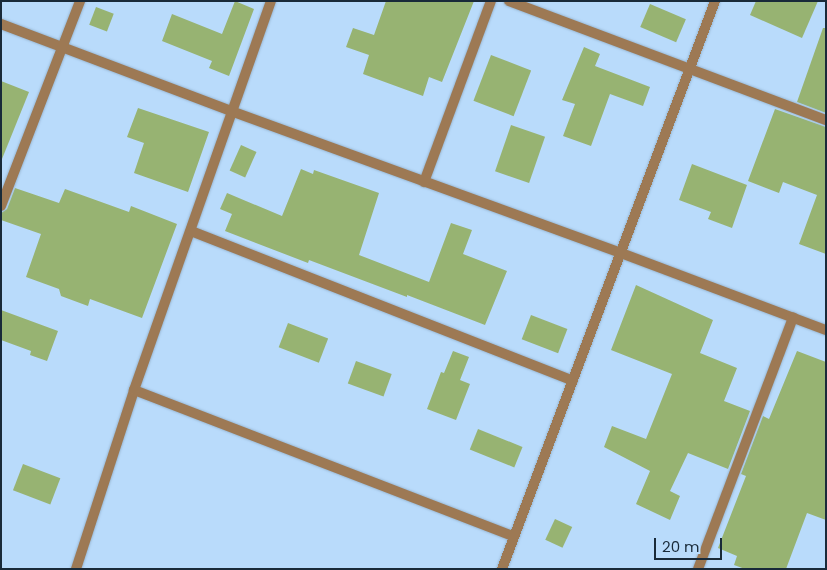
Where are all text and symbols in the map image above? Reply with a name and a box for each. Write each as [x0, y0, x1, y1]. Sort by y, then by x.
scale bar [657, 528, 724, 560]
text: 20 m [662, 536, 700, 557]

